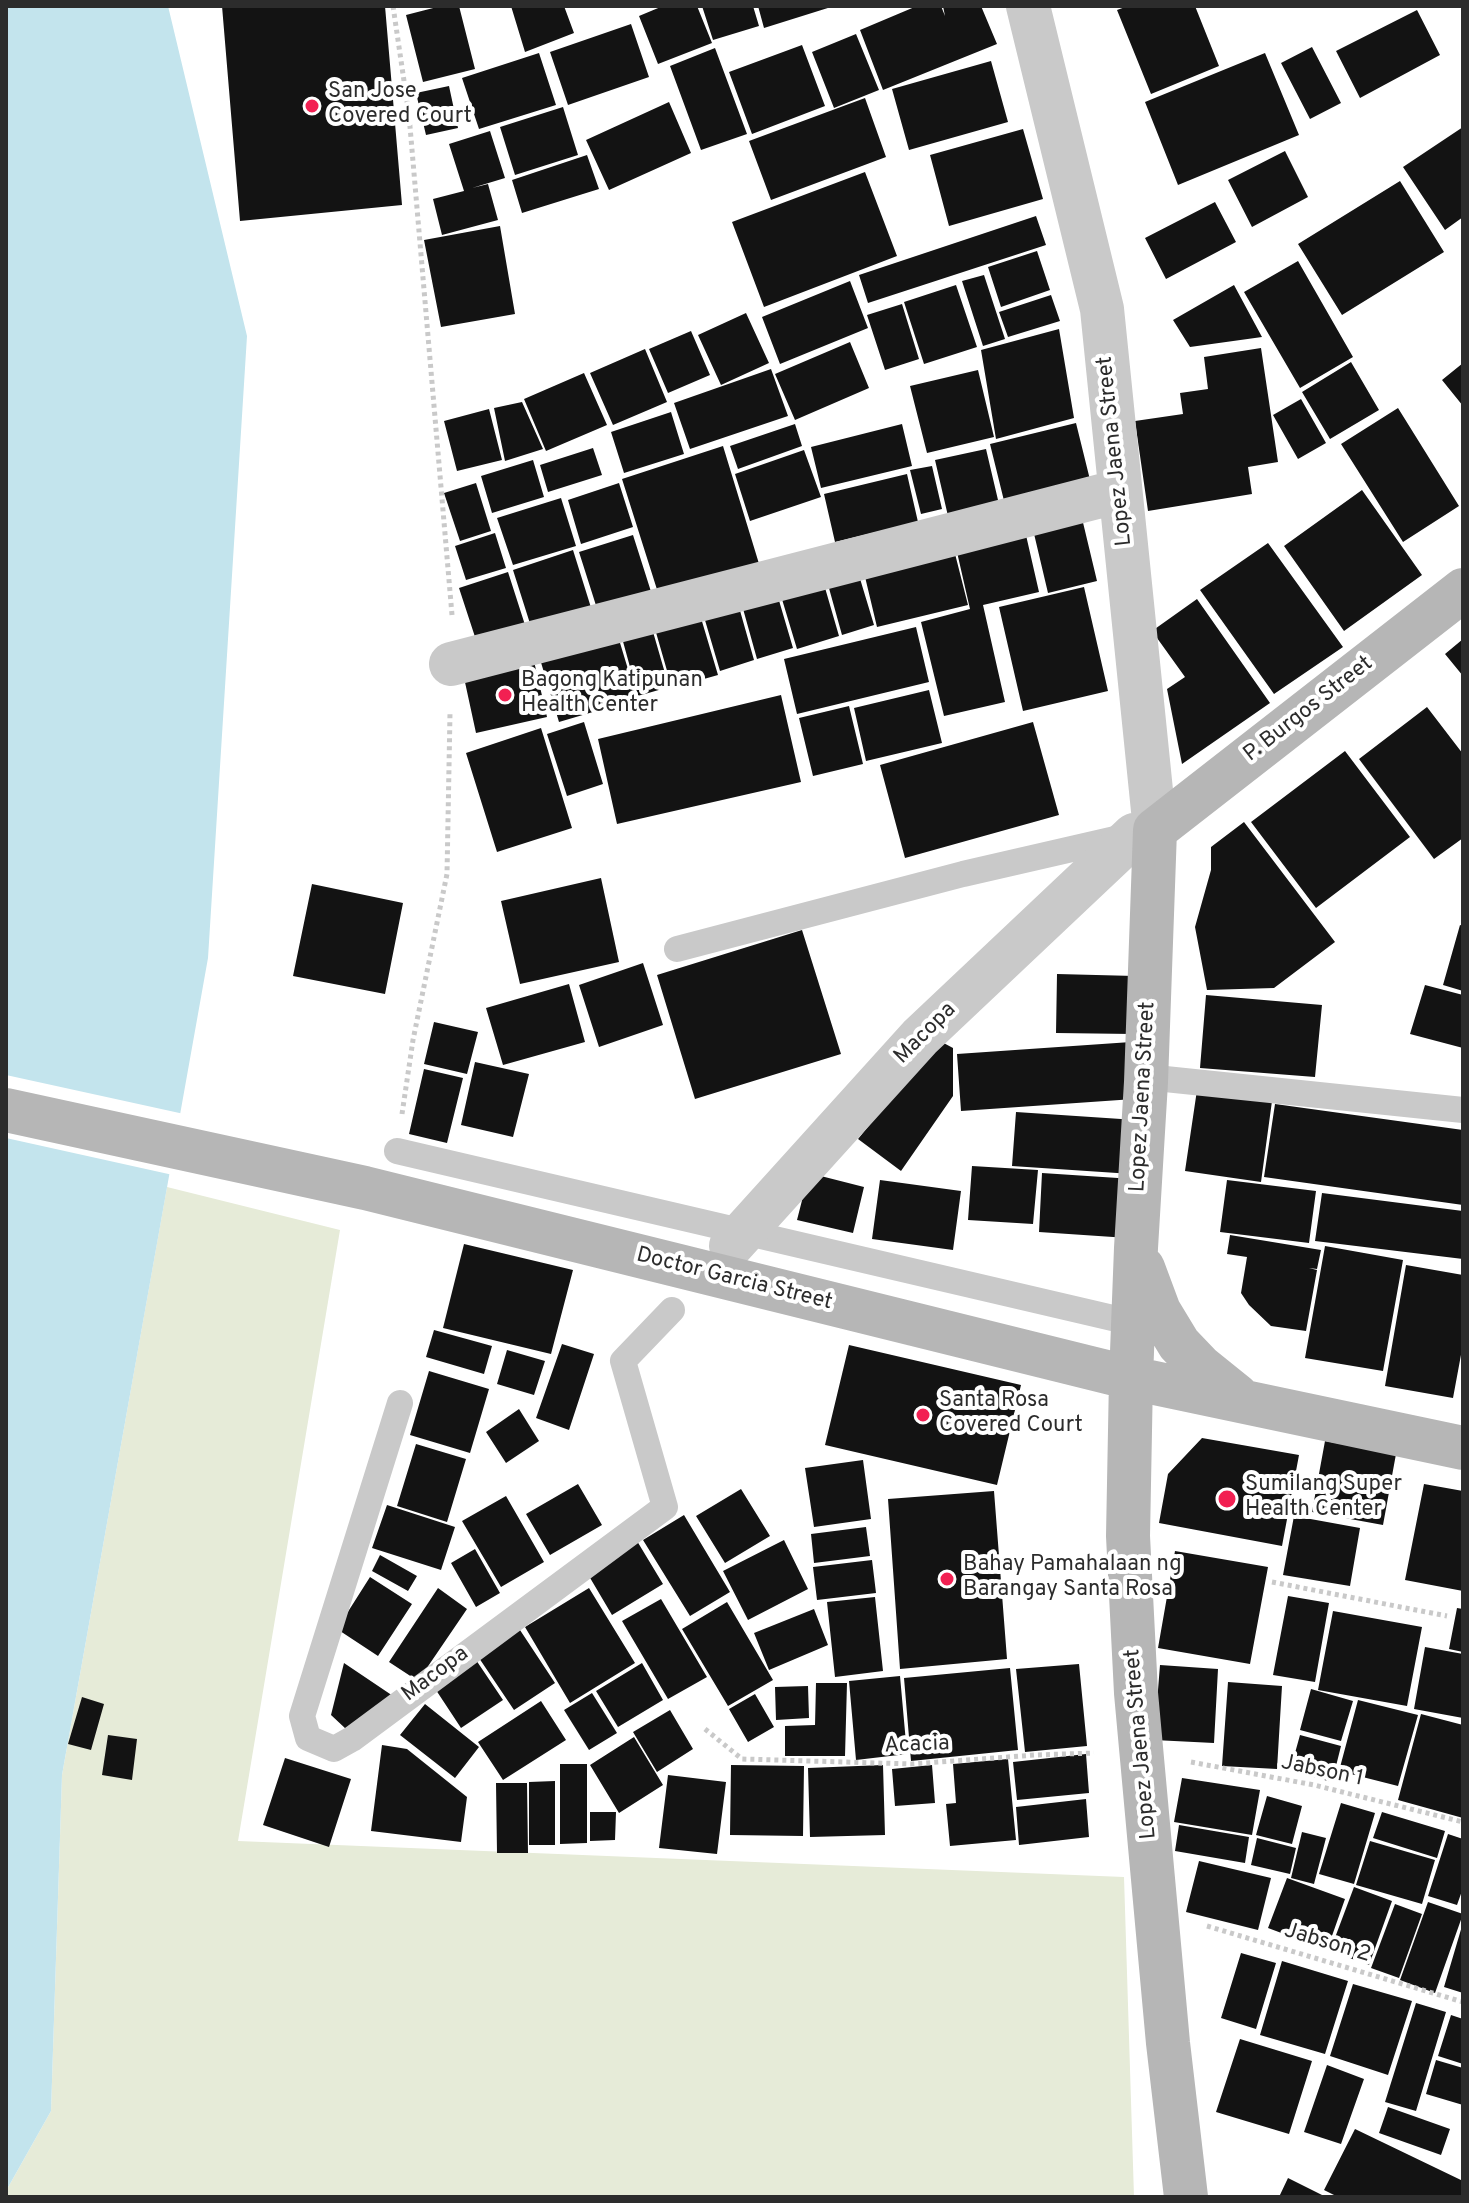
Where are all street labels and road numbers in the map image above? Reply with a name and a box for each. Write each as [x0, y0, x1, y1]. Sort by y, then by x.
street label: Lopez Jaena Street [1093, 355, 1139, 547]
street label: P. Burgos Street [1239, 651, 1379, 769]
street label: Macopa [890, 998, 962, 1070]
street label: Lopez Jaena Street [1126, 1001, 1162, 1193]
street label: Doctor Garcia Street [633, 1243, 835, 1317]
street label: Macopa [397, 1641, 475, 1709]
street label: Lopez Jaena Street [1121, 1648, 1163, 1840]
street label: Acacia [884, 1732, 950, 1760]
street label: Jabson 1 [1278, 1750, 1366, 1794]
street label: Jabson 2 [1281, 1918, 1373, 1970]

